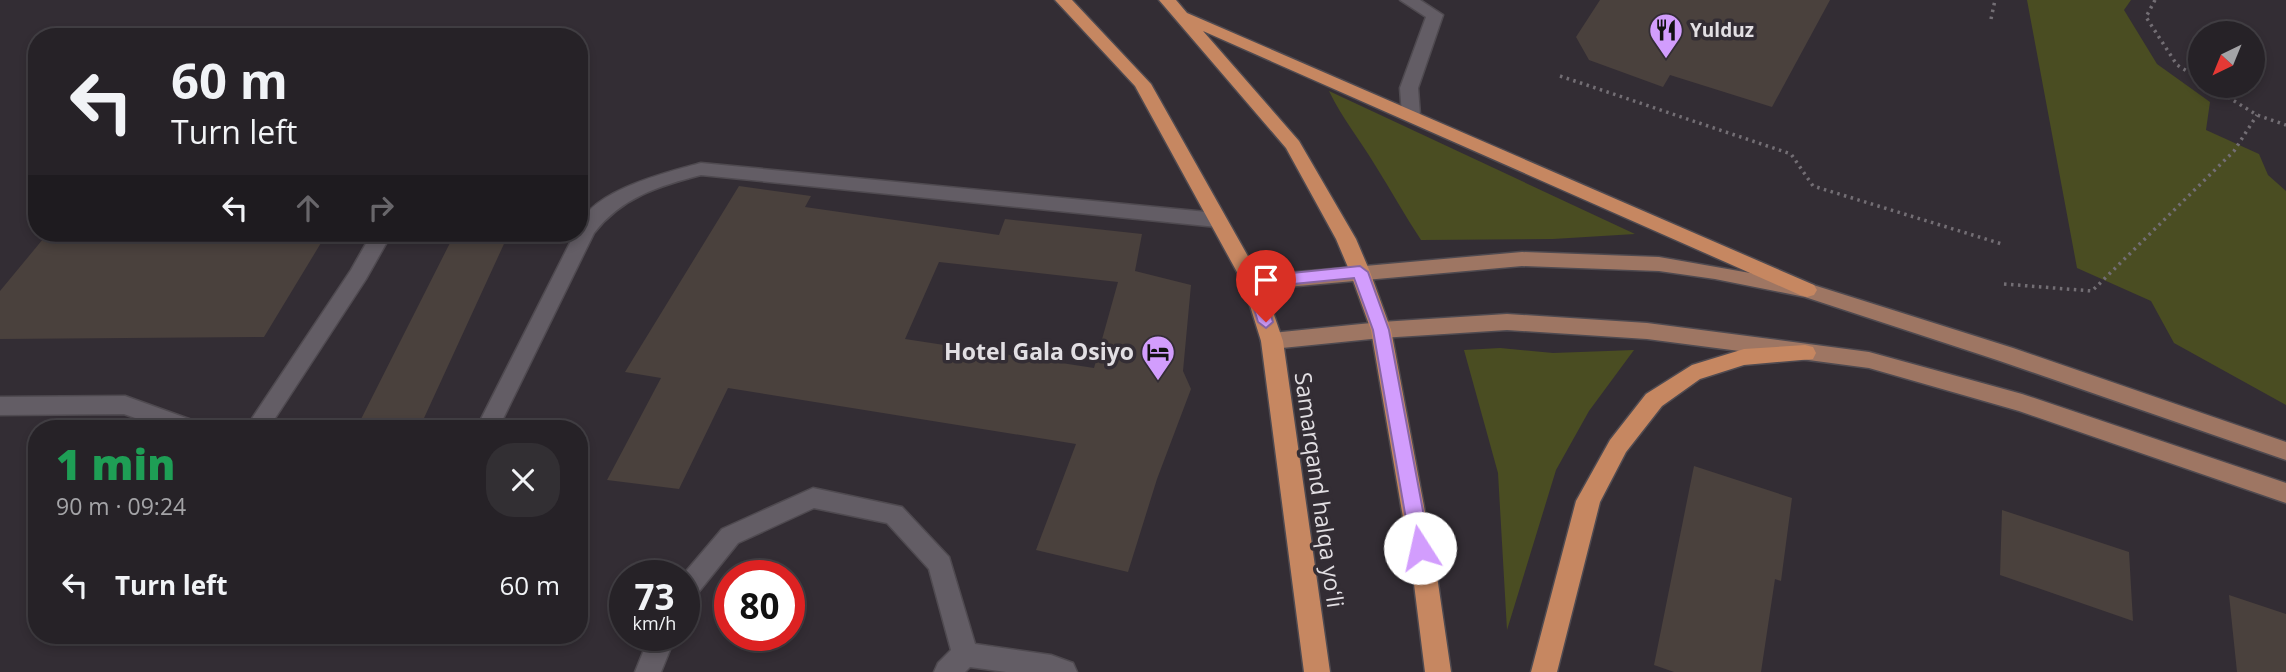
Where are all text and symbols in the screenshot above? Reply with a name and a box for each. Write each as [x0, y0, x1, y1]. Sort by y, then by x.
restaurant icon: Yulduz [1647, 11, 1685, 60]
place label: Yulduz [1690, 17, 1754, 43]
north arrow [2188, 21, 2264, 98]
map controls [2188, 21, 2265, 98]
text: 60 m [171, 47, 288, 113]
icon: left [56, 56, 147, 147]
text: Turn left [171, 110, 297, 153]
icon: left [216, 189, 254, 227]
icon: ahead [289, 189, 327, 227]
icon: right [362, 189, 400, 227]
pin [1236, 250, 1296, 322]
icon: arrive [1247, 261, 1285, 299]
hotel icon: Hotel Gala Osiyo [1139, 333, 1177, 382]
place label: Hotel Gala Osiyo [944, 335, 1134, 367]
street label: Samarqand halqa yoʻli [1288, 370, 1352, 610]
text: 1 min [56, 435, 175, 492]
button: close [486, 443, 560, 517]
text: 90 m · 09:24 [56, 490, 186, 522]
position arrow [1383, 511, 1457, 585]
speed limit sign: 80 [714, 560, 805, 651]
icon: left [56, 566, 94, 604]
text: Turn left [115, 567, 227, 603]
text: 60 m [499, 567, 560, 603]
text: 73 [634, 573, 675, 620]
text: km/h [633, 611, 676, 635]

